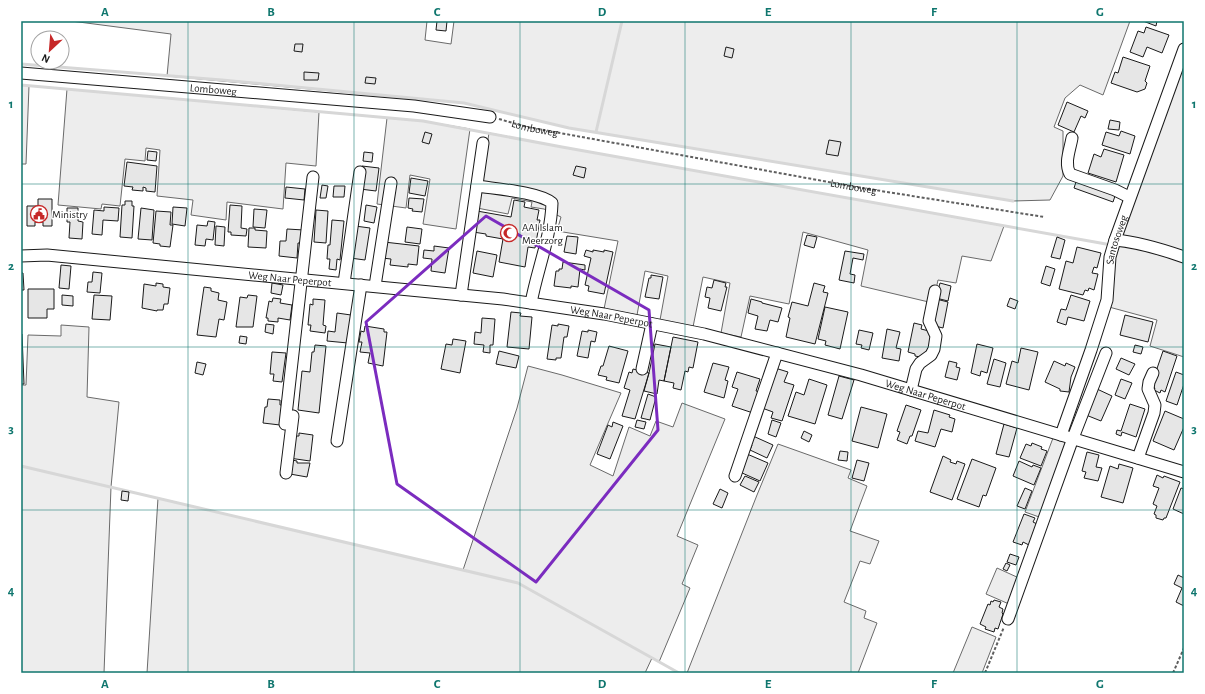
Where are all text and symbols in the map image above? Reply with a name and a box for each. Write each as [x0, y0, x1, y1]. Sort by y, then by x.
text: A [101, 6, 109, 19]
text: B [267, 6, 275, 19]
text: C [434, 6, 441, 19]
text: D [598, 6, 607, 19]
text: E [765, 6, 772, 19]
text: F [931, 6, 938, 19]
text: G [1096, 6, 1104, 19]
north arrow [30, 30, 70, 70]
text: N [40, 52, 52, 65]
street label: Lomboweg [189, 82, 238, 97]
text: 1 [9, 98, 13, 111]
text: 1 [1192, 98, 1196, 111]
street label: Lomboweg [510, 118, 559, 139]
street label: Lomboweg [829, 177, 878, 196]
public building icon: Ministry [29, 204, 49, 224]
place label: Ministry [52, 209, 88, 220]
street label: Santosoweg [1104, 213, 1130, 265]
place label: AAI Islam Meerzorg [522, 222, 563, 246]
mosque icon: AAI Islam Meerzorg [499, 223, 519, 243]
text: 2 [8, 260, 14, 273]
text: 2 [1191, 260, 1197, 273]
street label: Weg Naar Peperpot [248, 269, 332, 288]
street label: Weg Naar Peperpot [570, 304, 654, 330]
street label: Weg Naar Peperpot [884, 378, 967, 412]
text: 3 [8, 423, 14, 436]
text: 3 [1191, 423, 1197, 436]
text: 4 [8, 585, 15, 598]
text: 4 [1191, 585, 1198, 598]
text: A [101, 678, 109, 691]
text: B [267, 678, 275, 691]
text: C [434, 678, 441, 691]
text: D [598, 678, 607, 691]
text: E [765, 678, 772, 691]
text: F [931, 678, 938, 691]
text: G [1096, 678, 1104, 691]

